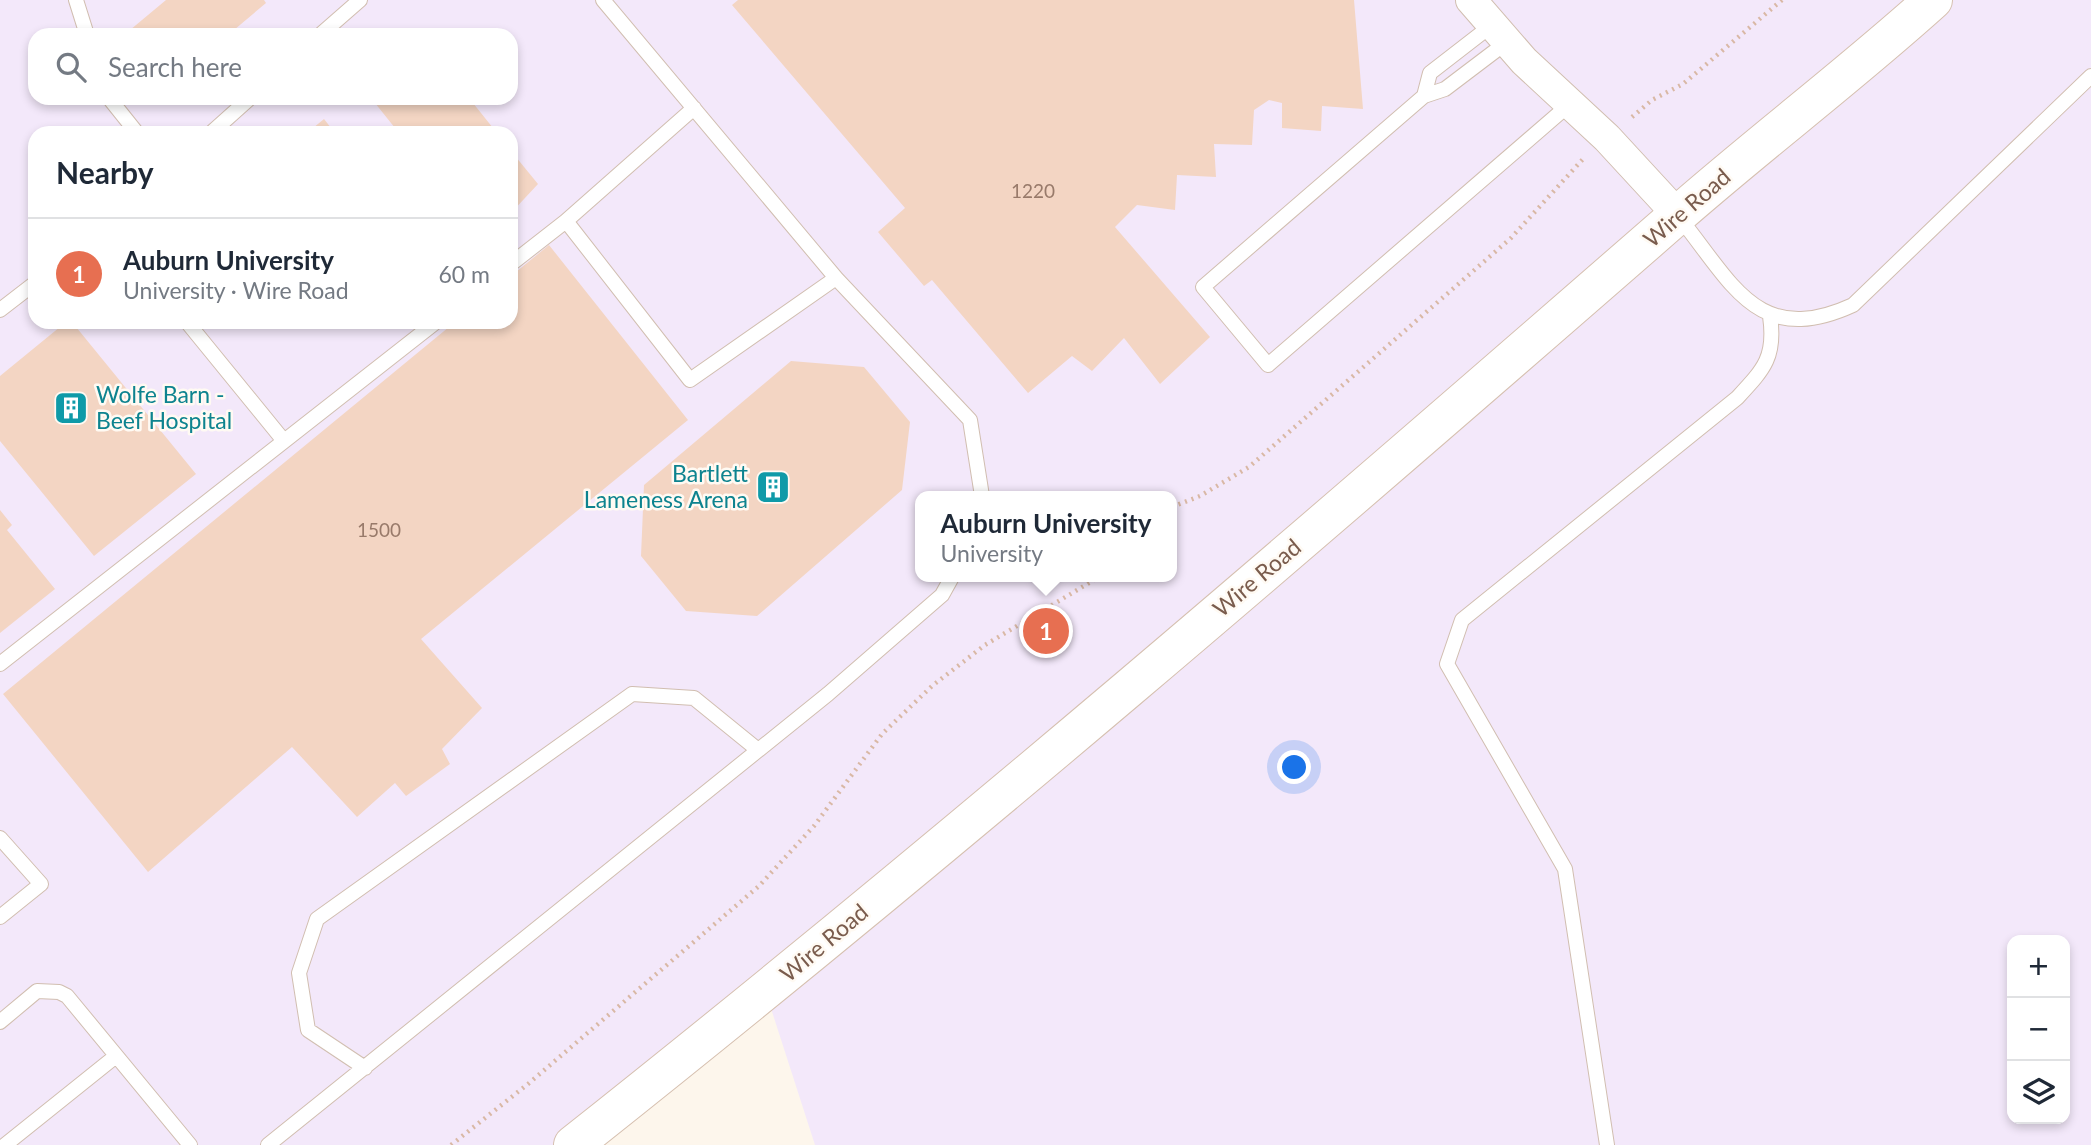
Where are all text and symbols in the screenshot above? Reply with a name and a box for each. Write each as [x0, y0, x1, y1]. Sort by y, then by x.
search box [28, 28, 518, 105]
icon: search [52, 48, 90, 86]
text: Search here [108, 51, 242, 83]
text: Nearby [56, 154, 154, 190]
street label: Wire Road [1637, 162, 1736, 253]
house number: 1220 [1011, 179, 1055, 202]
text: Auburn University [123, 244, 334, 276]
text: 1 [72, 260, 86, 288]
text: 60 m [439, 260, 490, 288]
text: University · Wire Road [123, 276, 349, 304]
place label: Wolfe Barn - Beef Hospital [96, 380, 232, 434]
building icon: Wolfe Barn - Beef Hospital [52, 389, 90, 427]
place label: Bartlett Lameness Arena [584, 459, 748, 513]
building icon: Bartlett Lameness Arena [754, 468, 792, 506]
popup [915, 491, 1177, 582]
text: Auburn University [941, 507, 1151, 539]
house number: 1500 [357, 518, 401, 541]
street label: Wire Road [1207, 532, 1306, 622]
text: University [941, 539, 1043, 567]
pin: 1 [1023, 605, 1069, 657]
your location [1277, 750, 1311, 784]
street label: Wire Road [774, 897, 873, 987]
map controls [2007, 935, 2070, 1124]
button: + [2007, 935, 2070, 998]
button: − [2007, 998, 2070, 1061]
button: layers [2007, 1061, 2070, 1124]

